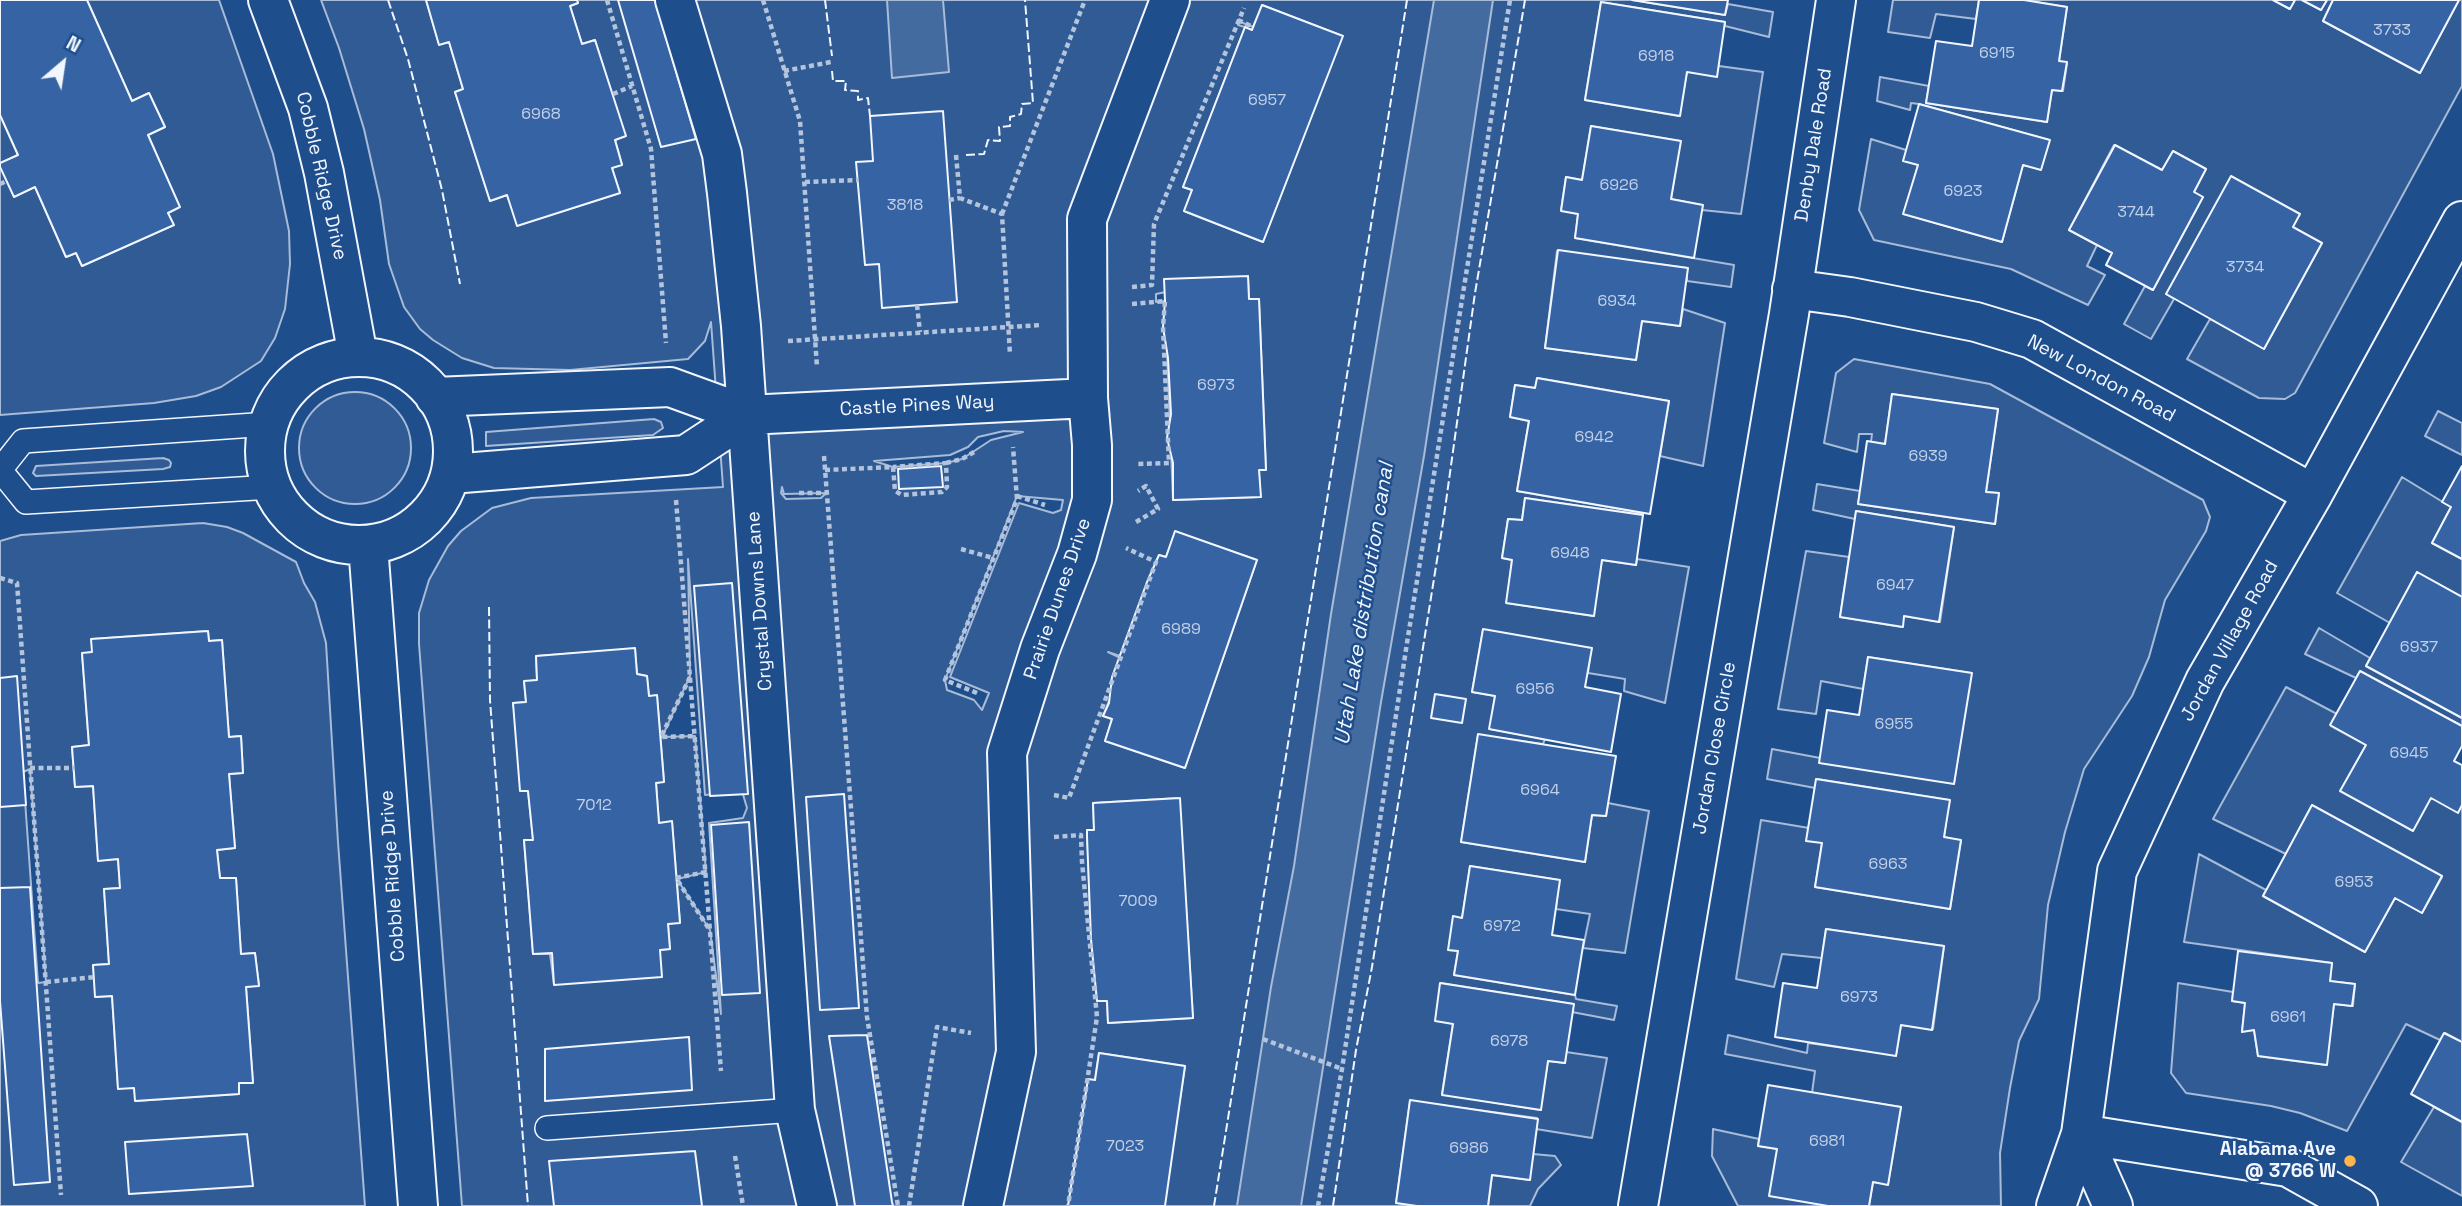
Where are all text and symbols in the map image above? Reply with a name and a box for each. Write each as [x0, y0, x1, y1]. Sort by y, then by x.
house number: 3733 [2373, 21, 2411, 41]
north arrow [28, 28, 98, 98]
text: N [62, 30, 85, 58]
house number: 6915 [1979, 44, 2015, 64]
house number: 6918 [1638, 47, 1674, 67]
street label: Denby Dale Road [1791, 67, 1837, 223]
street label: Cobble Ridge Drive [291, 90, 351, 262]
house number: 6957 [1248, 91, 1286, 111]
house number: 6968 [521, 105, 561, 125]
house number: 6926 [1599, 176, 1639, 196]
house number: 6923 [1944, 182, 1982, 202]
house number: 3818 [887, 196, 923, 216]
house number: 3744 [2117, 203, 2155, 223]
house number: 3734 [2226, 258, 2264, 278]
house number: 6934 [1597, 292, 1637, 312]
street label: New London Road [2023, 330, 2179, 428]
house number: 6973 [1197, 376, 1235, 396]
street label: Castle Pines Way [839, 391, 995, 421]
house number: 6942 [1574, 428, 1614, 448]
house number: 6939 [1908, 447, 1948, 467]
water label: Utah Lake distribution canal [1330, 461, 1400, 747]
street label: Crystal Downs Lane [742, 510, 778, 692]
street label: Prairie Dunes Drive [1020, 515, 1096, 683]
house number: 6948 [1550, 544, 1590, 564]
street label: Jordan Village Road [2176, 557, 2284, 725]
house number: 6947 [1876, 576, 1914, 596]
house number: 6989 [1161, 620, 1201, 640]
house number: 6937 [2400, 638, 2438, 658]
street label: Jordan Close Circle [1689, 660, 1741, 836]
house number: 6956 [1516, 680, 1554, 700]
house number: 6955 [1875, 715, 1913, 735]
house number: 6945 [2389, 744, 2429, 764]
house number: 6964 [1520, 781, 1560, 801]
street label: Cobble Ridge Drive [376, 789, 410, 963]
house number: 7012 [576, 796, 612, 816]
house number: 6963 [1868, 855, 1908, 875]
house number: 6953 [2335, 873, 2373, 893]
house number: 7009 [1118, 892, 1158, 912]
house number: 6972 [1483, 917, 1521, 937]
house number: 6973 [1840, 988, 1878, 1008]
house number: 6961 [2270, 1008, 2306, 1028]
house number: 6978 [1490, 1032, 1528, 1052]
house number: 6981 [1809, 1132, 1845, 1152]
house number: 7023 [1106, 1137, 1144, 1157]
house number: 6986 [1449, 1139, 1489, 1159]
place label: Alabama Ave @ 3766 W [2220, 1139, 2336, 1183]
marker: Alabama Ave @ 3766 W [2342, 1153, 2358, 1169]

